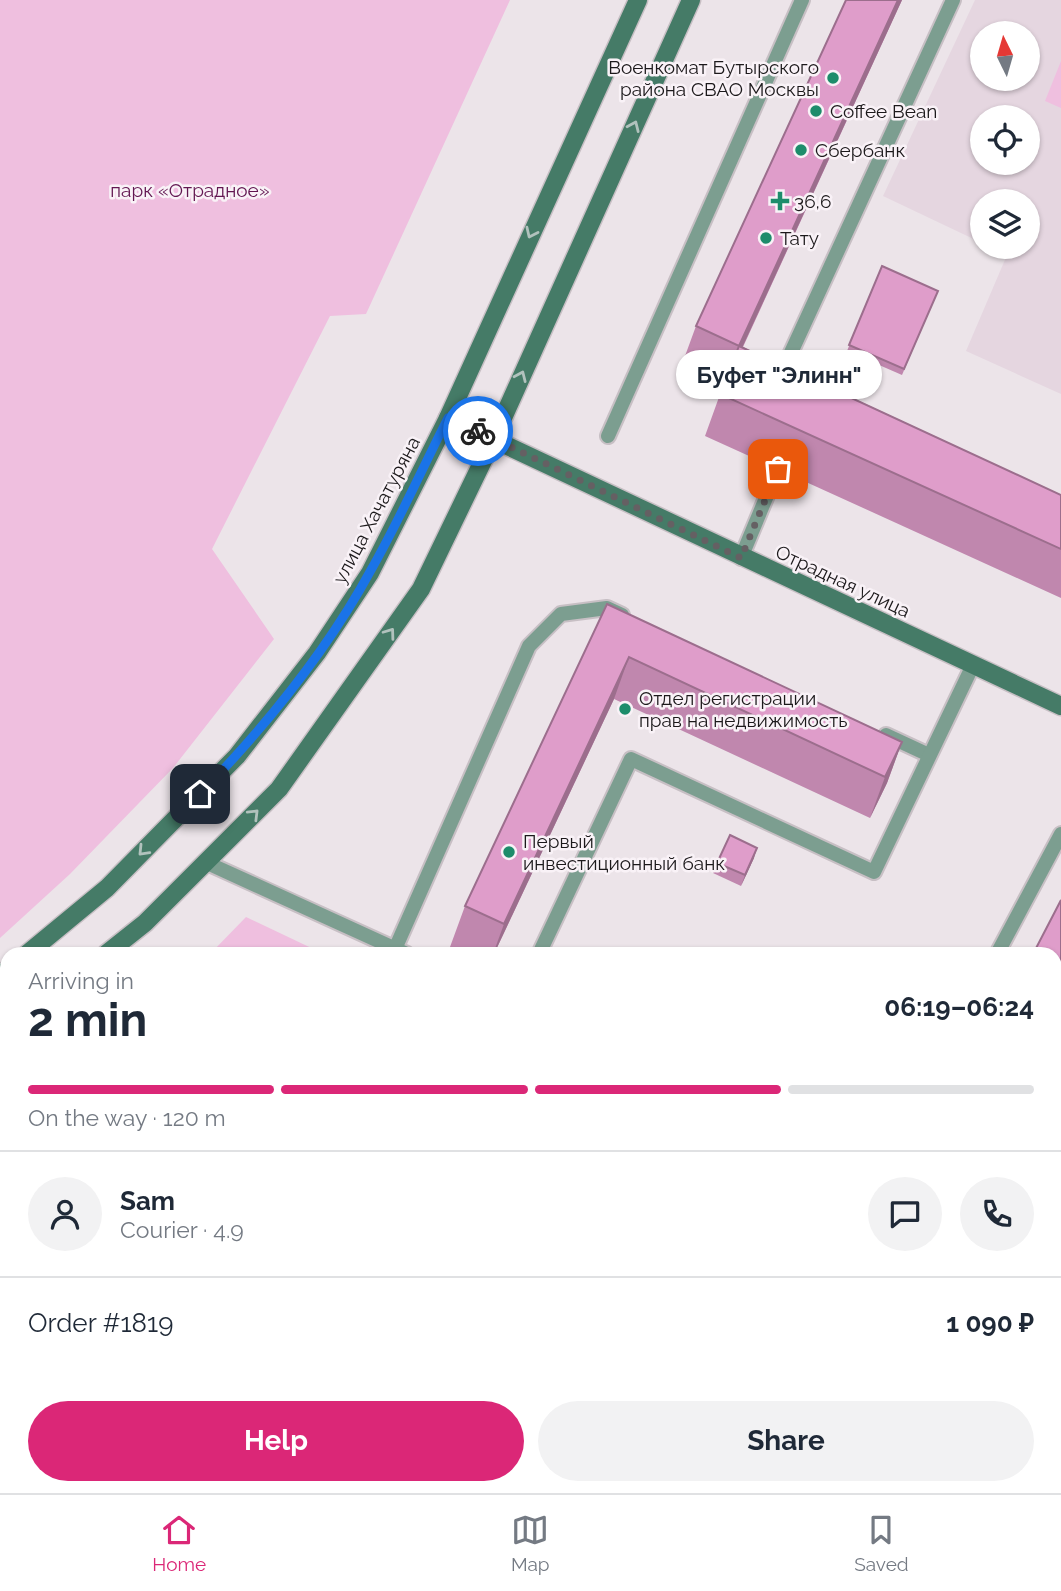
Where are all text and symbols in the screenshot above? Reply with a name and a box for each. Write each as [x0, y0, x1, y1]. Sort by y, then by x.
north arrow [970, 21, 1040, 91]
map controls [970, 21, 1040, 259]
place label: Военкомат Бутырского района СВАО Москвы [608, 56, 819, 100]
marker: Военкомат Бутырского района СВАО Москвы [825, 70, 841, 86]
place label: Coffee Bean [830, 100, 937, 122]
marker: Coffee Bean [808, 103, 824, 119]
button: locate [970, 105, 1040, 175]
one-way arrow [626, 121, 640, 133]
place label: Сбербанк [815, 139, 905, 161]
marker: Сбербанк [793, 142, 809, 158]
park label: парк «Отрадное» [110, 179, 270, 201]
button: layers [970, 189, 1040, 259]
place label: 36,6 [794, 190, 831, 212]
marker: 36,6 [772, 193, 788, 209]
one-way arrow [525, 226, 539, 238]
place label: Тату [780, 227, 819, 249]
marker: Тату [758, 230, 774, 246]
callout: Буфет "Элинн" [675, 350, 881, 399]
text: Буфет "Элинн" [697, 361, 861, 388]
one-way arrow [513, 371, 527, 383]
courier [443, 396, 513, 466]
icon: bike [459, 412, 497, 450]
street label: улица Хачатуряна [328, 433, 424, 587]
pin [748, 439, 808, 499]
icon: bag [759, 450, 797, 488]
street label: Отрадная улица [772, 540, 914, 622]
one-way arrow [382, 628, 395, 641]
place label: Отдел регистрации прав на недвижимость [639, 687, 848, 731]
marker: Отдел регистрации прав на недвижимость [617, 701, 633, 717]
pin [170, 764, 230, 824]
icon: home [181, 775, 219, 813]
one-way arrow [245, 809, 258, 822]
place label: Первый инвестиционный банк [523, 830, 725, 874]
one-way arrow [139, 843, 152, 856]
marker: Первый инвестиционный банк [501, 844, 517, 860]
text: Arriving in [28, 967, 134, 994]
text: 06:19–06:24 [884, 992, 1034, 1022]
text: 2 min [28, 993, 147, 1047]
text: On the way · 120 m [28, 1104, 226, 1131]
button: person [28, 1177, 102, 1251]
button: chat [868, 1177, 942, 1251]
button: phone [960, 1177, 1034, 1251]
text: Sam [120, 1186, 175, 1216]
text: Courier · 4.9 [120, 1216, 244, 1243]
text: Order #1819 [28, 1308, 173, 1338]
text: 1 090 ₽ [946, 1308, 1034, 1338]
button: Help [28, 1401, 524, 1481]
button: Share [538, 1401, 1034, 1481]
tab: Home [152, 1511, 206, 1575]
tab: Map [511, 1511, 550, 1575]
tab: Saved [854, 1511, 909, 1575]

